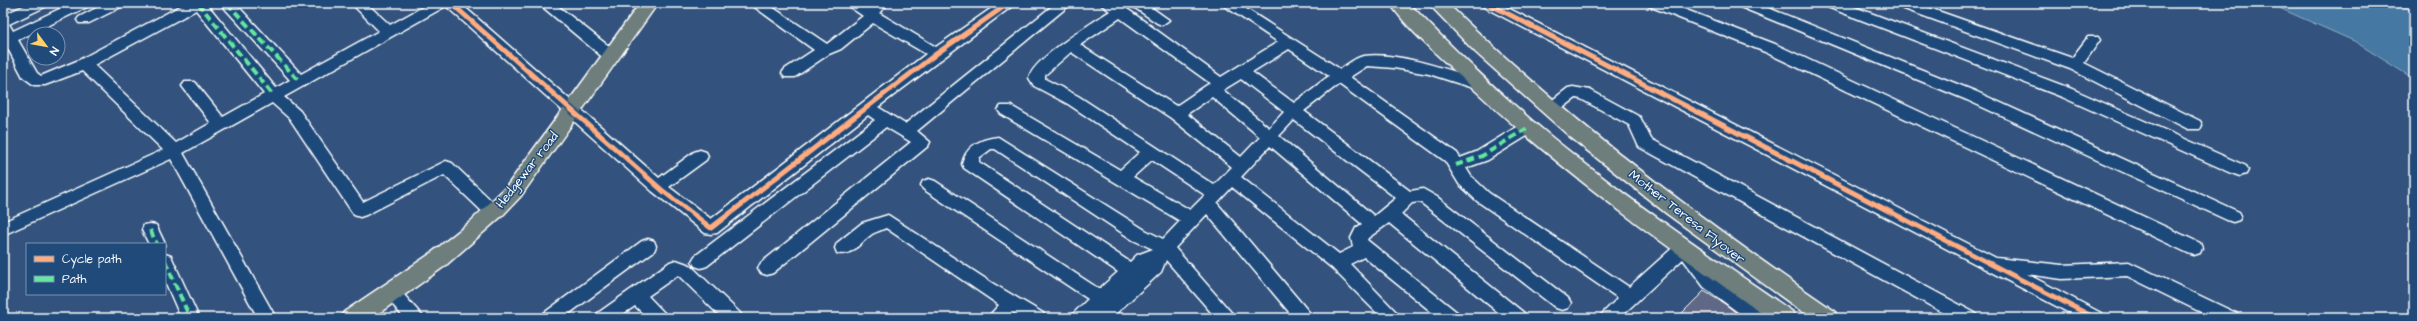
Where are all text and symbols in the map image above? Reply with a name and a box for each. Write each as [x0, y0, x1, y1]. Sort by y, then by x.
north arrow [26, 26, 66, 66]
text: N [46, 44, 62, 58]
street label: Hedgewar road [491, 128, 564, 213]
street label: Mother Teresa Flyover [1624, 166, 1749, 269]
legend [26, 243, 166, 295]
text: Cycle path [62, 251, 121, 269]
text: Path [62, 271, 87, 288]

